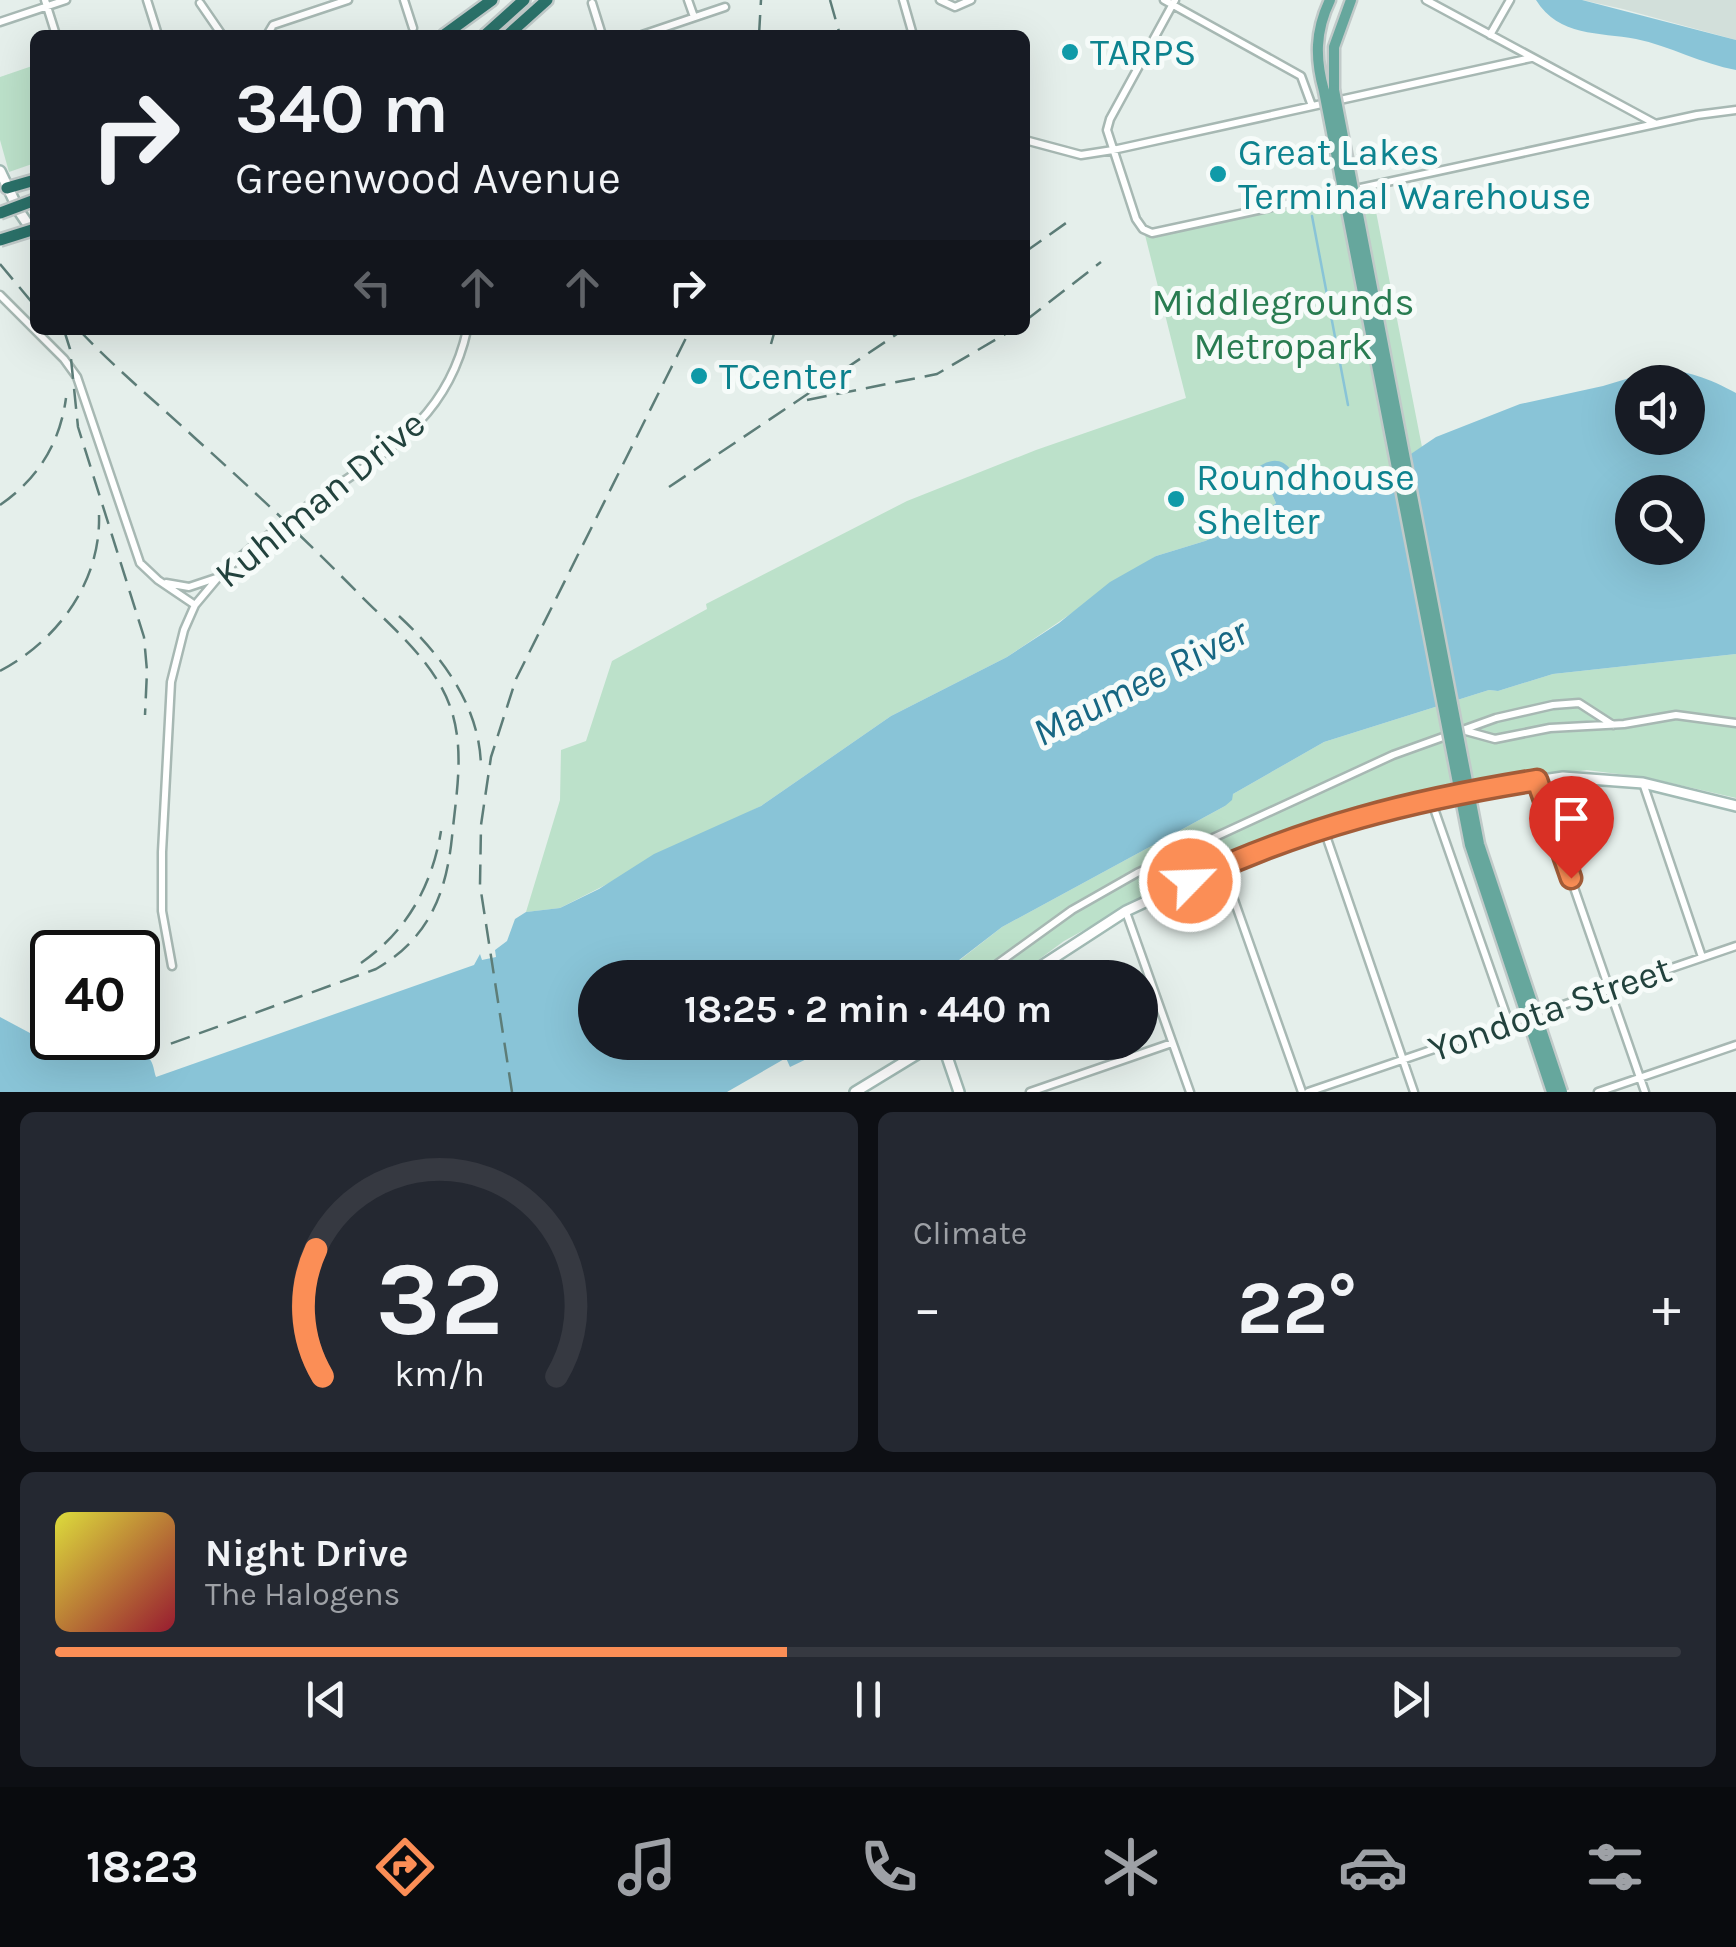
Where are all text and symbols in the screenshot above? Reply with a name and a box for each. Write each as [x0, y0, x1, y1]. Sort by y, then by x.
place label: TARPS [1090, 30, 1197, 75]
marker: TARPS [1059, 41, 1081, 63]
text: 340 m [235, 68, 449, 150]
icon: right [70, 70, 200, 200]
place label: Great Lakes Terminal Warehouse [1238, 130, 1591, 219]
text: Greenwood Avenue [235, 152, 621, 204]
marker: Great Lakes Terminal Warehouse [1207, 163, 1229, 185]
icon: left [345, 260, 400, 315]
icon: ahead [450, 260, 505, 315]
icon: ahead [555, 260, 610, 315]
icon: right [660, 260, 715, 315]
park label: Middlegrounds Metropark [1151, 280, 1415, 369]
place label: TCenter [719, 354, 852, 399]
marker: TCenter [688, 365, 710, 387]
map controls [1615, 365, 1705, 565]
button: sound [1615, 365, 1705, 455]
street label: Kuhlman Drive [206, 401, 434, 597]
place label: Roundhouse Shelter [1196, 455, 1415, 544]
button: search [1615, 475, 1705, 565]
marker: Roundhouse Shelter [1165, 488, 1187, 510]
water label: Maumee River [1025, 607, 1256, 756]
pin [1529, 776, 1614, 879]
icon: arrive [1544, 791, 1599, 846]
position arrow [1138, 829, 1242, 933]
speed limit sign: 40 [30, 930, 160, 1060]
street label: Yondota Street [1423, 946, 1677, 1072]
text: 18:25 · 2 min · 440 m [684, 987, 1052, 1032]
text: Climate [913, 1215, 1027, 1252]
text: 32 [375, 1239, 503, 1360]
text: 22° [1237, 1264, 1357, 1352]
text: − [913, 1276, 942, 1340]
text: + [1652, 1276, 1681, 1340]
text: km/h [394, 1353, 484, 1395]
text: Night Drive [205, 1531, 408, 1576]
text: The Halogens [205, 1576, 400, 1613]
icon: previous [299, 1672, 354, 1727]
icon: pause [841, 1672, 896, 1727]
icon: next [1383, 1672, 1438, 1727]
icon: directions [370, 1832, 440, 1902]
icon: music [612, 1832, 682, 1902]
icon: phone [854, 1832, 924, 1902]
icon: climate [1096, 1832, 1166, 1902]
icon: car [1338, 1832, 1408, 1902]
icon: filters [1580, 1832, 1650, 1902]
text: 18:23 [86, 1841, 198, 1893]

